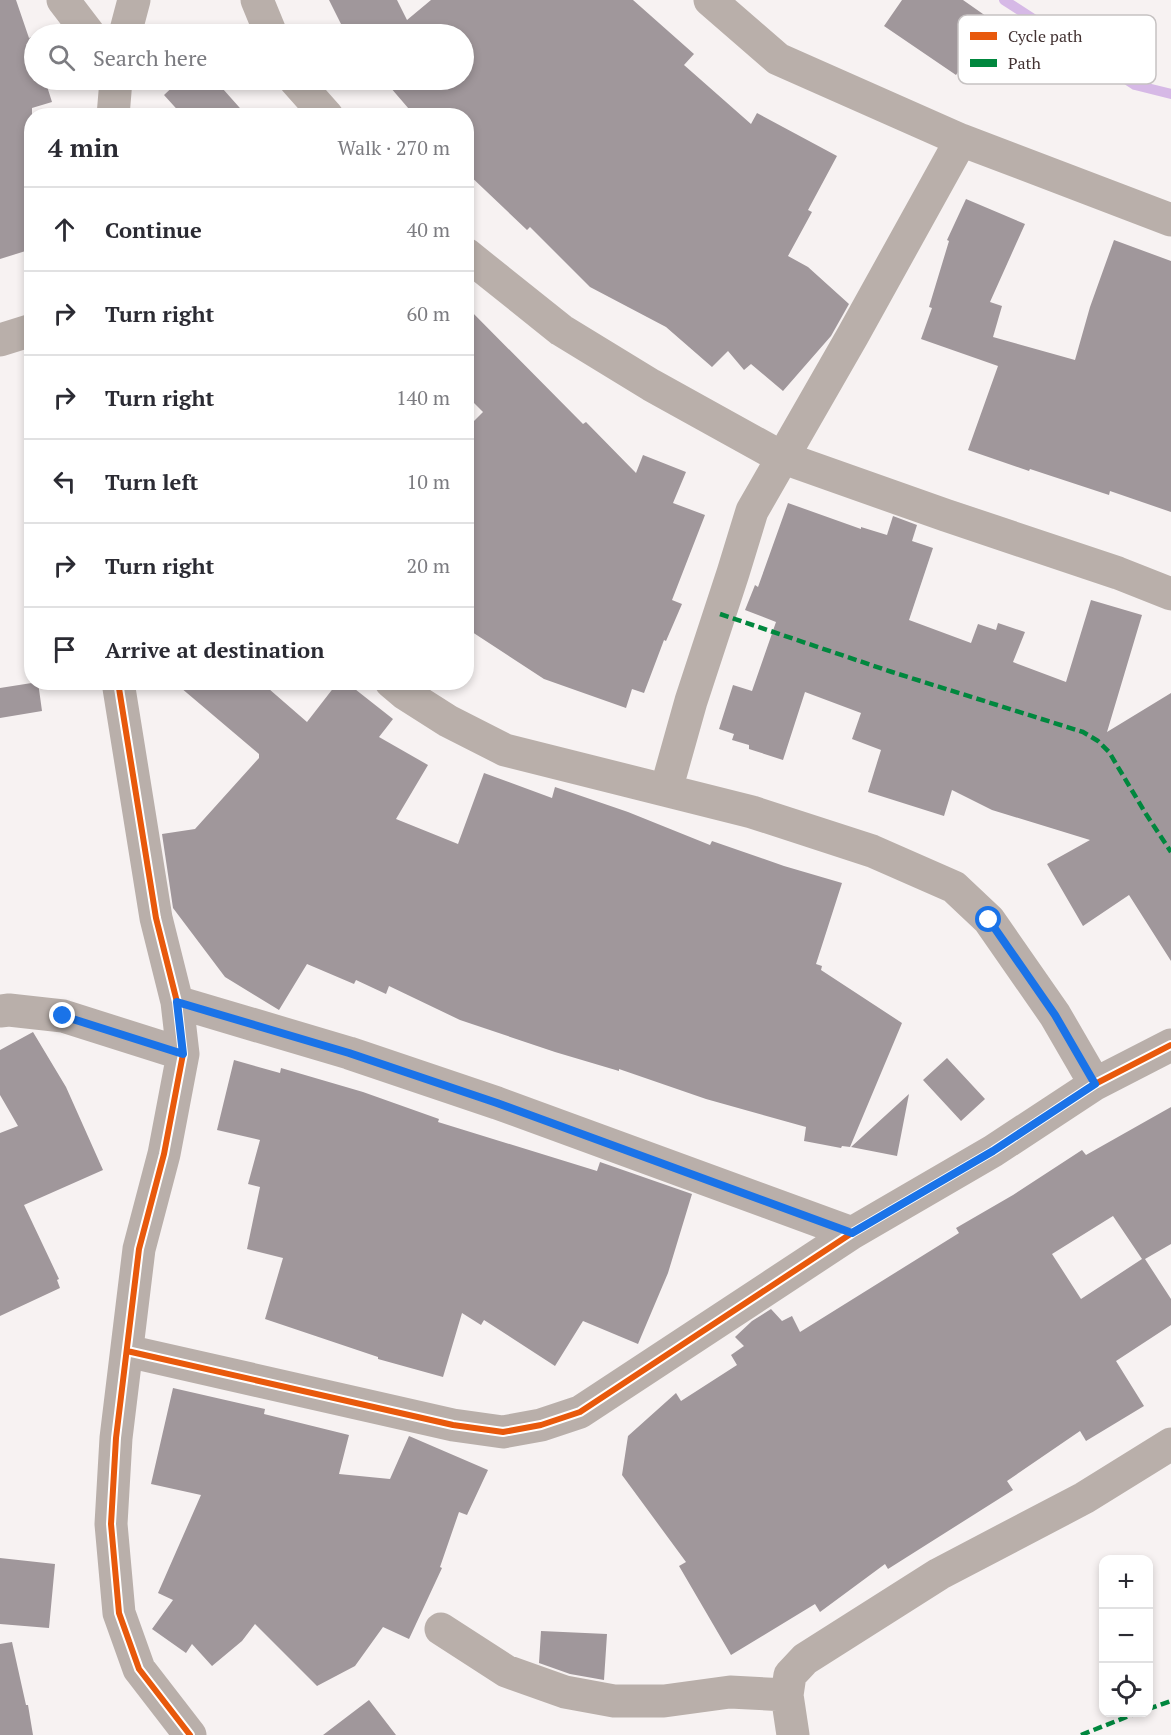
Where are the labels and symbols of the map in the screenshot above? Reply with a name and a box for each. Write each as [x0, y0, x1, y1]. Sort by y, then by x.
legend [958, 15, 1156, 84]
text: Cycle path [1008, 25, 1083, 47]
text: Path [1008, 52, 1042, 74]
route start [975, 906, 1001, 932]
route end [49, 1002, 75, 1028]

